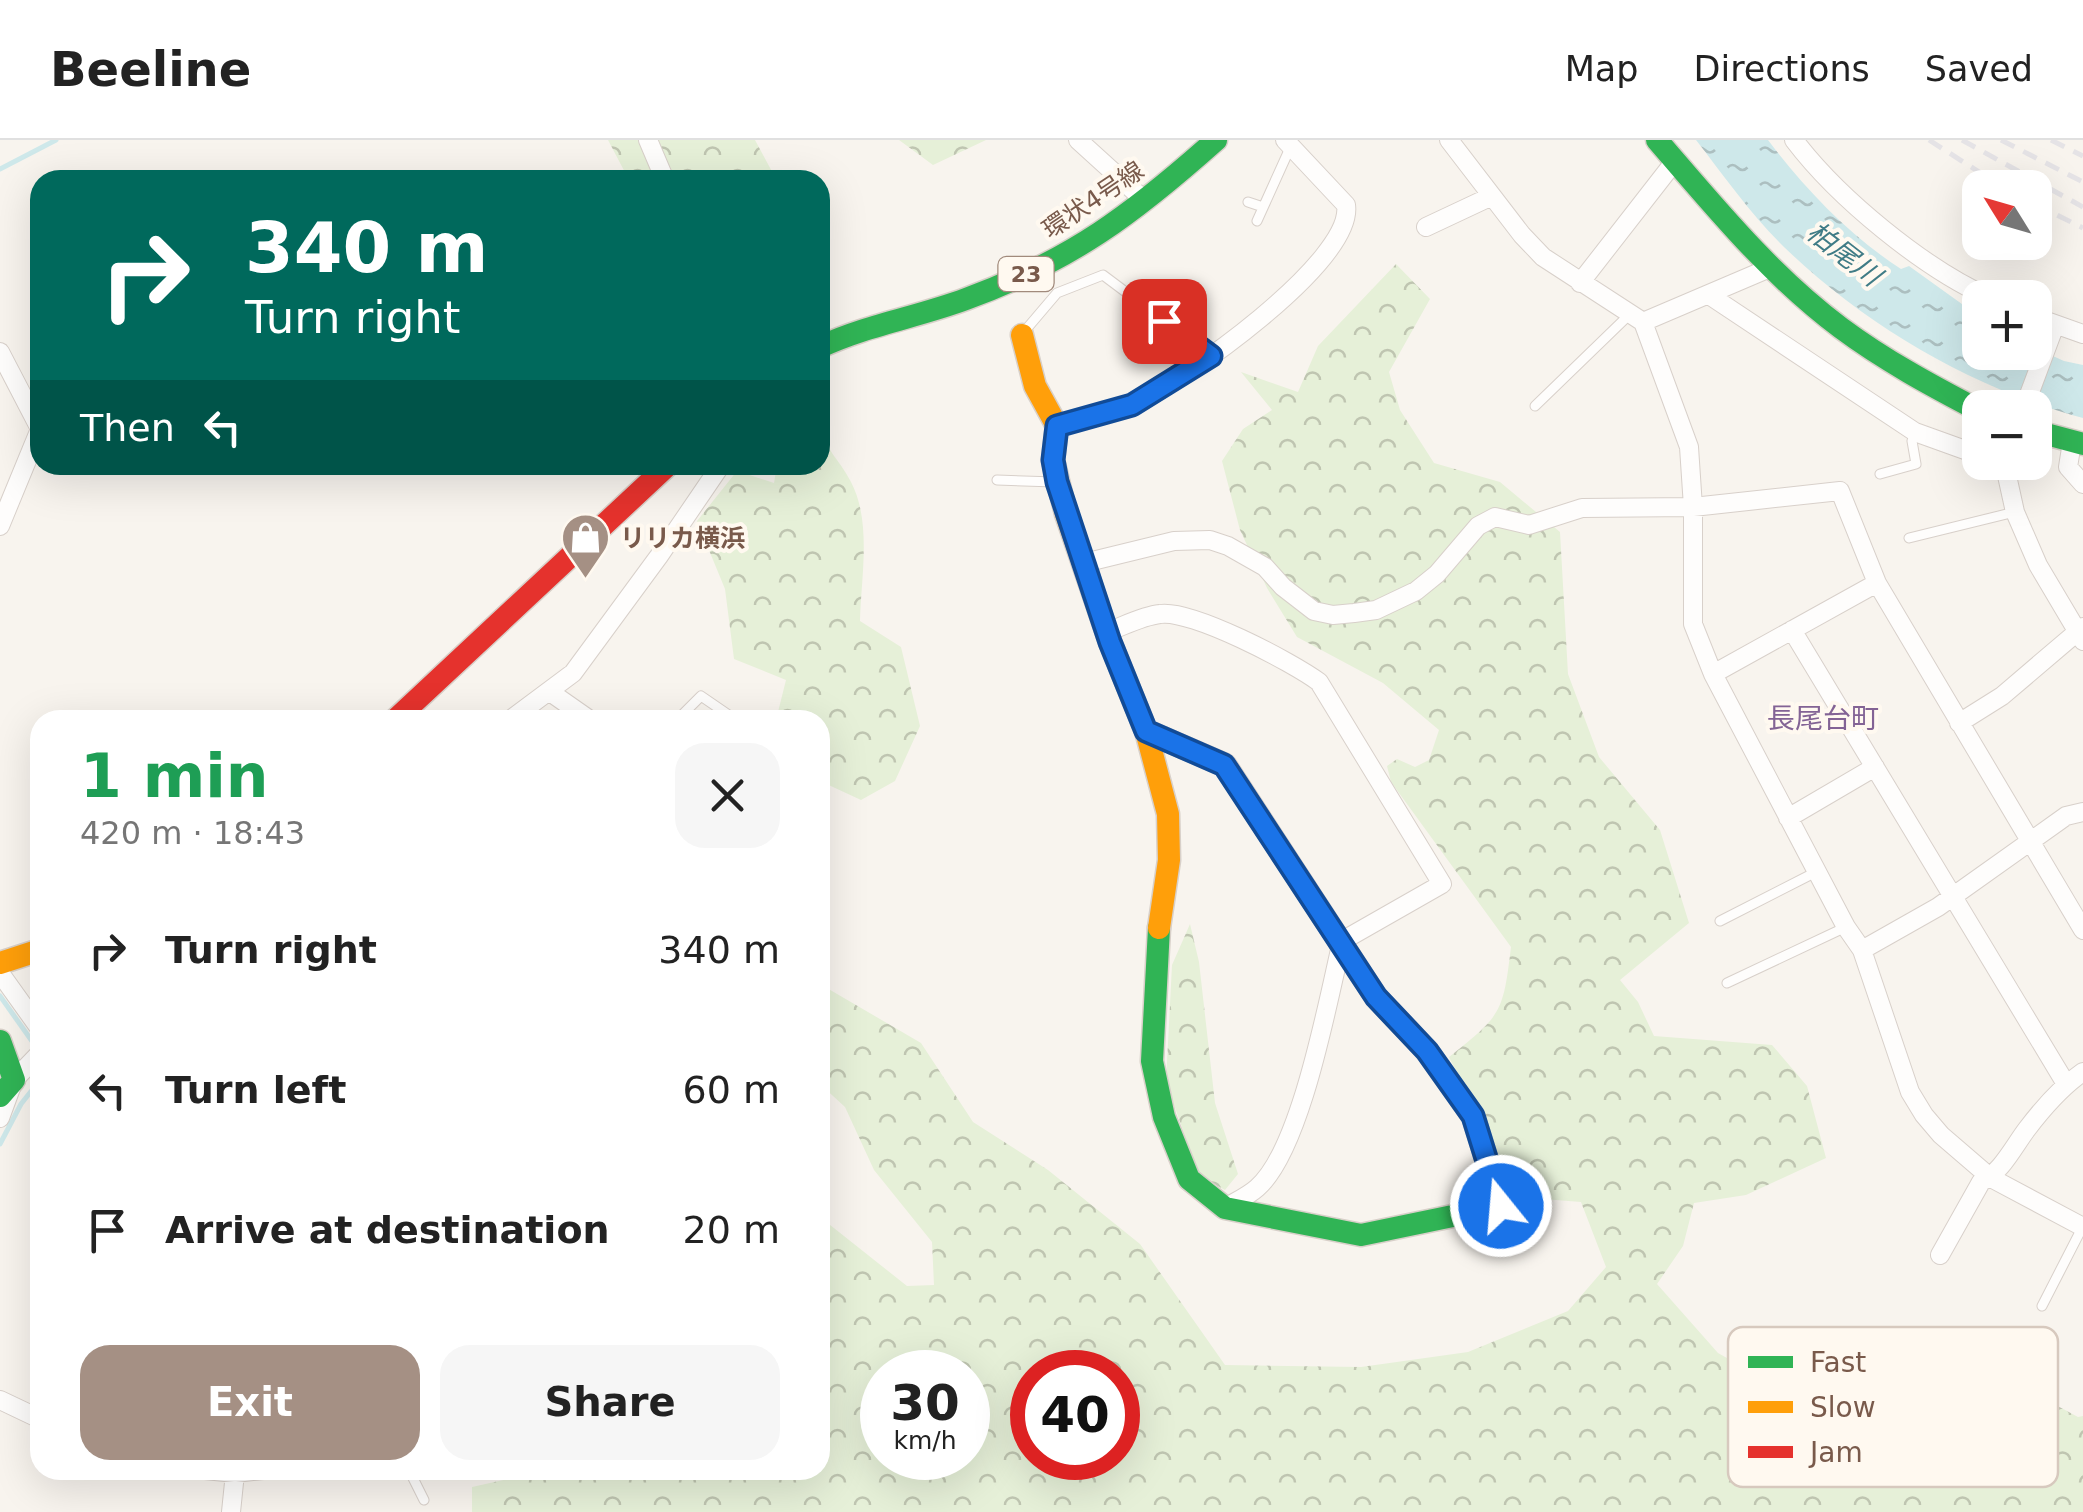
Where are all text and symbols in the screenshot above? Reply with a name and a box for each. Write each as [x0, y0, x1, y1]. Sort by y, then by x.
text: Beeline [50, 41, 251, 97]
text: Map [1565, 49, 1639, 89]
text: Directions [1694, 49, 1870, 89]
text: Saved [1925, 49, 2033, 89]
street label: 環状4号線 [1037, 156, 1149, 244]
north arrow [1962, 170, 2052, 260]
map controls [1962, 170, 2052, 480]
text: 340 m [245, 207, 488, 289]
icon: right [80, 210, 210, 340]
water label: 柏尾川 [1801, 215, 1890, 295]
road number: 23 [998, 257, 1054, 291]
pin [1122, 279, 1207, 364]
button: + [1962, 280, 2052, 370]
text: Turn right [245, 291, 460, 344]
icon: arrive [1137, 294, 1192, 349]
button: − [1962, 390, 2052, 480]
icon: left [195, 400, 250, 455]
text: Then [80, 406, 175, 450]
shop icon: リリカ横浜 [559, 512, 611, 580]
place label: リリカ横浜 [620, 524, 745, 553]
district label: 長尾台町 [1767, 702, 1879, 735]
text: 1 min [80, 741, 268, 811]
button: close [675, 743, 780, 848]
text: 420 m · 18:43 [80, 814, 305, 852]
icon: right [80, 923, 135, 978]
text: Turn right [165, 928, 377, 972]
text: 340 m [658, 928, 780, 972]
icon: left [80, 1063, 135, 1118]
text: Turn left [165, 1068, 346, 1112]
text: 60 m [683, 1068, 780, 1112]
position arrow [1449, 1154, 1553, 1258]
icon: arrive [80, 1203, 135, 1258]
text: Arrive at destination [165, 1208, 610, 1252]
text: 20 m [683, 1208, 780, 1252]
legend [1728, 1327, 2058, 1487]
button: Exit [80, 1345, 420, 1460]
button: Share [440, 1345, 780, 1460]
text: Fast [1810, 1346, 1866, 1379]
speed limit sign: 40 [1010, 1350, 1140, 1480]
text: 30 [890, 1374, 960, 1432]
text: Slow [1810, 1391, 1876, 1424]
text: km/h [893, 1426, 957, 1455]
text: Jam [1808, 1436, 1863, 1469]

